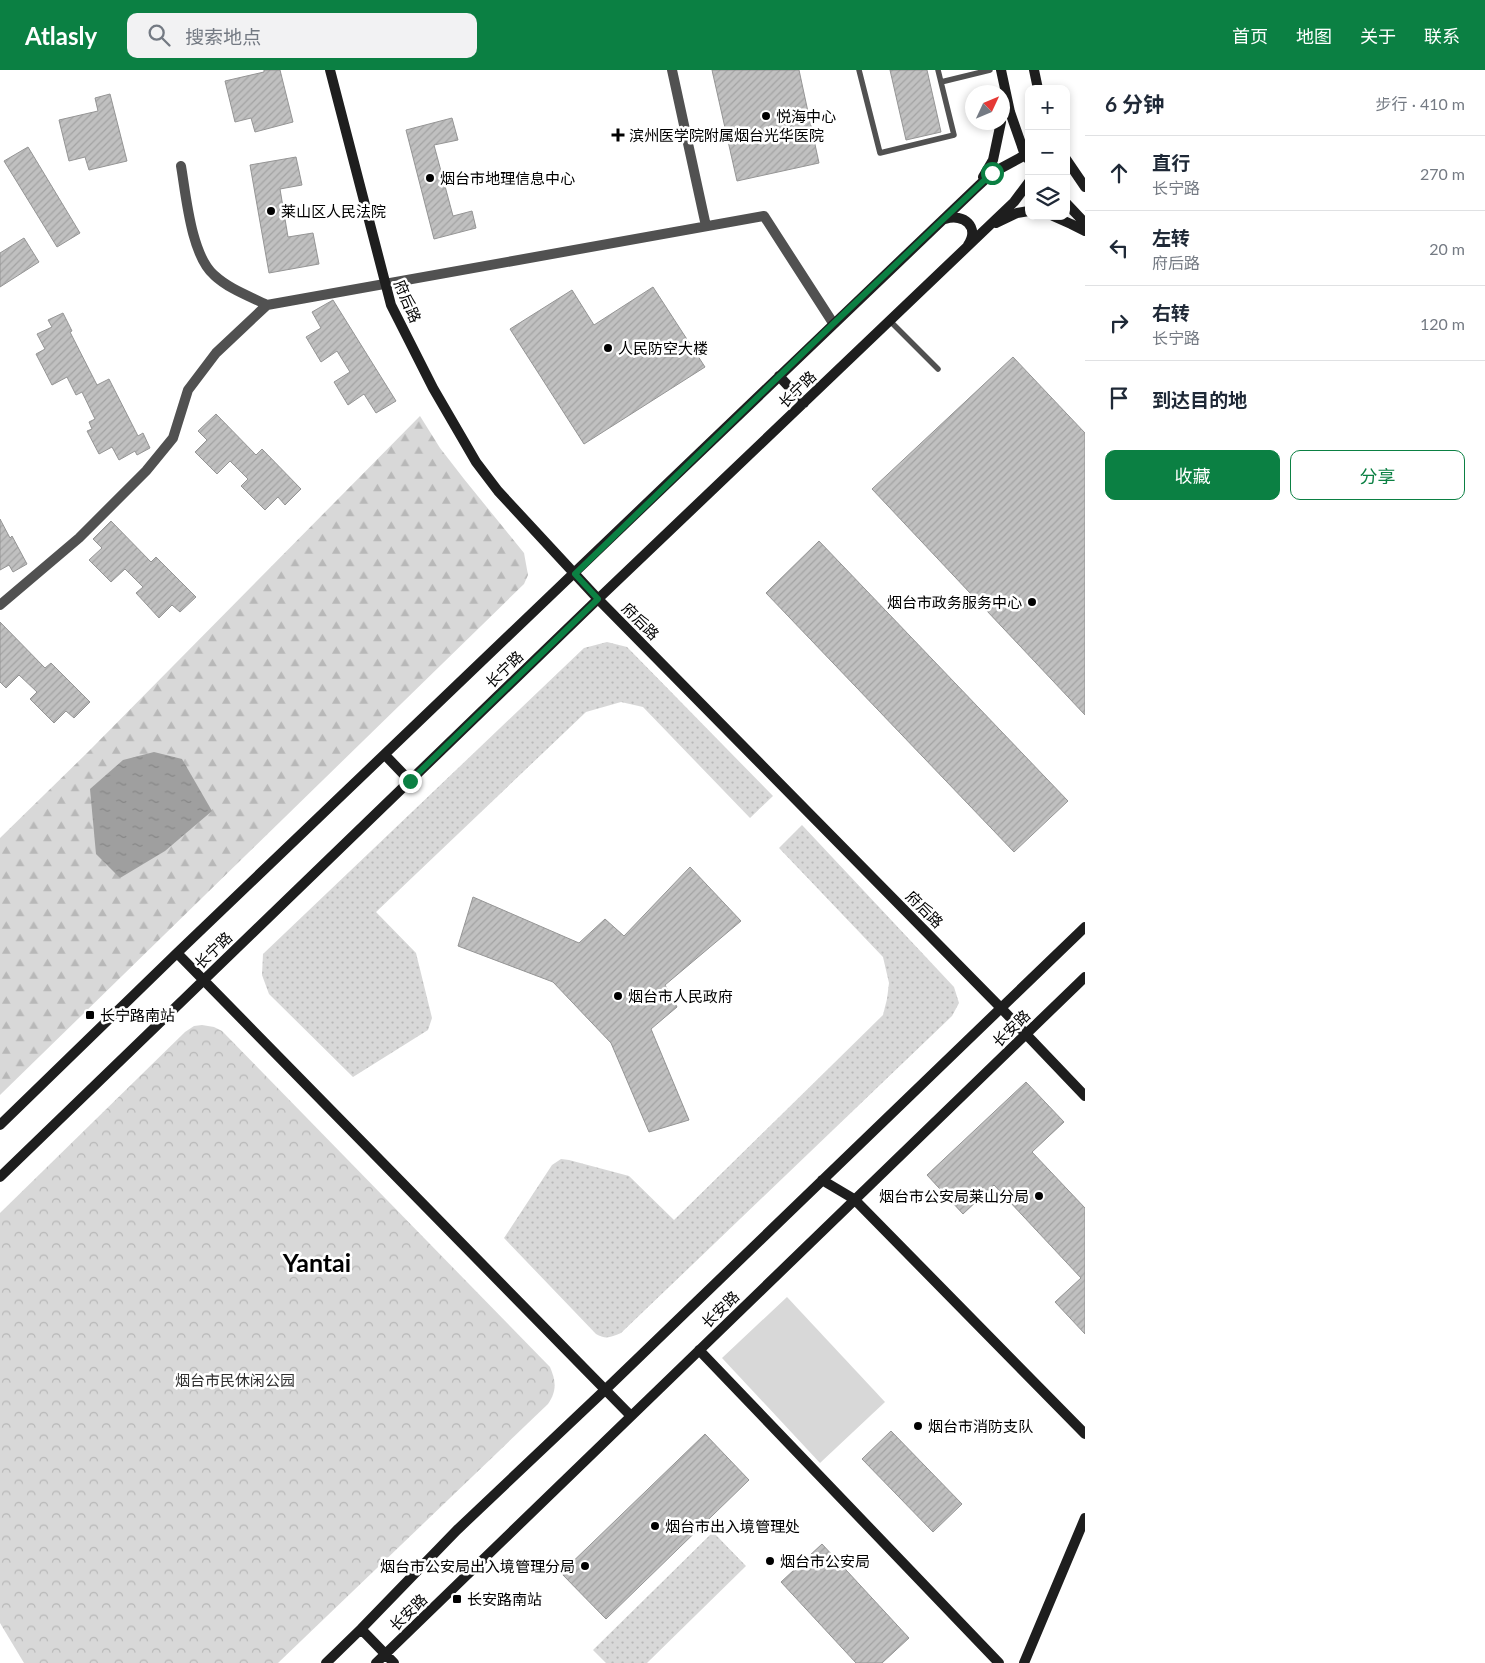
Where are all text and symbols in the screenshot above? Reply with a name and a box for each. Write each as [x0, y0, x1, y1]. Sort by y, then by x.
search box [127, 13, 477, 58]
text: Atlasly [25, 21, 97, 50]
icon: search [145, 21, 173, 49]
text: 搜索地点 [185, 25, 261, 48]
text: 首页 [1232, 25, 1268, 47]
text: 地图 [1296, 25, 1332, 47]
text: 关于 [1360, 25, 1396, 47]
text: 联系 [1424, 25, 1460, 47]
north arrow [965, 85, 1010, 130]
map controls [1025, 85, 1070, 220]
button: + [1025, 85, 1070, 130]
text: 6 分钟 [1105, 91, 1164, 116]
text: 步行 · 410 m [1376, 94, 1465, 113]
place label: 悦海中心 [776, 107, 836, 125]
marker: 悦海中心 [760, 110, 772, 122]
place label: 滨州医学院附属烟台光华医院 [629, 126, 824, 144]
marker: 滨州医学院附属烟台光华医院 [611, 128, 625, 142]
button: − [1025, 130, 1070, 175]
text: 直行 [1152, 151, 1190, 174]
icon: ahead [1105, 159, 1133, 187]
route start [981, 162, 1004, 185]
text: 270 m [1420, 164, 1465, 183]
place label: 烟台市地理信息中心 [440, 169, 575, 187]
marker: 烟台市地理信息中心 [424, 172, 436, 184]
button: layers [1025, 175, 1070, 220]
text: 长宁路 [1152, 178, 1200, 197]
place label: 莱山区人民法院 [281, 202, 386, 220]
marker: 莱山区人民法院 [265, 205, 277, 217]
text: 左转 [1152, 226, 1190, 249]
icon: left [1105, 234, 1133, 262]
text: 20 m [1429, 239, 1465, 258]
text: 府后路 [1152, 253, 1200, 272]
street label: 府后路 [391, 277, 425, 325]
text: 右转 [1152, 301, 1190, 324]
icon: right [1105, 309, 1133, 337]
text: 120 m [1420, 314, 1465, 333]
text: 长宁路 [1152, 328, 1200, 347]
place label: 人民防空大楼 [618, 339, 708, 357]
marker: 人民防空大楼 [602, 342, 614, 354]
street label: 长宁路 [775, 367, 819, 411]
icon: arrive [1105, 384, 1133, 412]
text: 到达目的地 [1152, 388, 1247, 411]
button: 收藏 [1105, 450, 1280, 500]
button: 分享 [1290, 450, 1465, 500]
place label: 烟台市政务服务中心 [887, 593, 1022, 611]
marker: 烟台市政务服务中心 [1026, 596, 1038, 608]
street label: 府后路 [619, 599, 663, 643]
street label: 长宁路 [482, 647, 526, 691]
route end [399, 770, 422, 793]
street label: 府后路 [903, 887, 947, 931]
street label: 长宁路 [191, 928, 235, 972]
place label: 烟台市人民政府 [628, 987, 733, 1005]
marker: 烟台市人民政府 [612, 990, 624, 1002]
place label: 长宁路南站 [100, 1006, 175, 1024]
street label: 长安路 [989, 1006, 1033, 1050]
marker: 长宁路南站 [84, 1009, 96, 1021]
place label: 烟台市公安局莱山分局 [879, 1187, 1029, 1205]
marker: 烟台市公安局莱山分局 [1033, 1190, 1045, 1202]
district label: Yantai [282, 1247, 351, 1277]
street label: 长安路 [698, 1287, 742, 1331]
park label: 烟台市民休闲公园 [175, 1371, 295, 1389]
place label: 烟台市消防支队 [928, 1417, 1033, 1435]
marker: 烟台市消防支队 [912, 1420, 924, 1432]
place label: 烟台市出入境管理处 [665, 1517, 800, 1535]
marker: 烟台市出入境管理处 [649, 1520, 661, 1532]
place label: 烟台市公安局 [780, 1552, 870, 1570]
marker: 烟台市公安局 [764, 1555, 776, 1567]
place label: 烟台市公安局出入境管理分局 [380, 1557, 575, 1575]
marker: 烟台市公安局出入境管理分局 [579, 1560, 591, 1572]
street label: 长安路 [386, 1590, 430, 1634]
place label: 长安路南站 [467, 1590, 542, 1608]
marker: 长安路南站 [451, 1593, 463, 1605]

